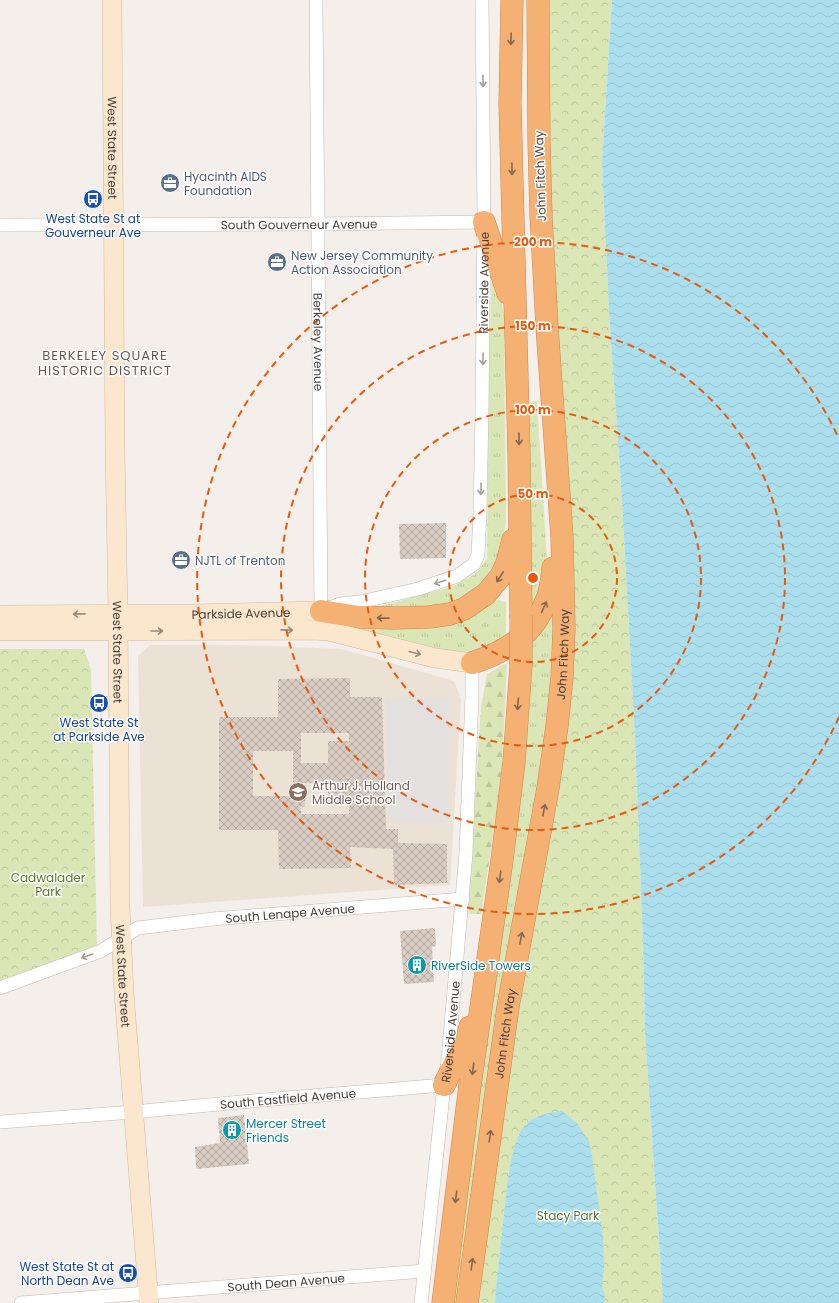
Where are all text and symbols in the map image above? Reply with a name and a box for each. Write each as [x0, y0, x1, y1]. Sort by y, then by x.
one-way arrow [507, 32, 515, 45]
one-way arrow [479, 74, 487, 87]
street label: West State Street [104, 97, 122, 199]
street label: John Fitch Way [530, 130, 550, 222]
one-way arrow [508, 162, 516, 175]
place label: Hyacinth AIDS Foundation [184, 168, 267, 199]
office icon: Hyacinth AIDS Foundation [159, 172, 181, 194]
bus stop icon: West State St at Gouverneur Ave [82, 188, 104, 210]
place label: West State St at Gouverneur Ave [45, 210, 141, 241]
street label: South Gouverneur Avenue [221, 215, 377, 233]
street label: Riverside Avenue [474, 232, 492, 334]
text: 200 m [514, 233, 552, 250]
place label: New Jersey Community Action Association [291, 247, 433, 278]
office icon: New Jersey Community Action Association [266, 251, 288, 273]
street label: Berkeley Avenue [310, 293, 328, 391]
text: 150 m [515, 317, 551, 334]
district label: BERKELEY SQUARE HISTORIC DISTRICT [38, 346, 172, 380]
one-way arrow [479, 352, 487, 365]
text: 100 m [515, 401, 551, 418]
one-way arrow [515, 432, 522, 445]
one-way arrow [477, 482, 485, 495]
text: 50 m [518, 485, 549, 502]
office icon: NJTL of Trenton [170, 549, 192, 571]
place label: NJTL of Trenton [195, 552, 285, 569]
one-way arrow [495, 571, 503, 583]
centre of rings [526, 571, 540, 585]
one-way arrow [434, 579, 447, 586]
street label: West State Street [109, 600, 127, 703]
one-way arrow [541, 601, 548, 613]
street label: Parkside Avenue [191, 603, 291, 623]
street label: John Fitch Way [551, 609, 573, 701]
one-way arrow [73, 610, 86, 618]
one-way arrow [377, 614, 390, 622]
one-way arrow [280, 626, 293, 634]
one-way arrow [150, 627, 163, 635]
one-way arrow [408, 650, 421, 657]
bus stop icon: West State St at Parkside Ave [88, 692, 110, 714]
one-way arrow [515, 697, 522, 710]
place label: West State St at Parkside Ave [53, 714, 145, 745]
place label: Arthur J. Holland Middle School [312, 777, 410, 808]
school or university icon: Arthur J. Holland Middle School [287, 781, 309, 803]
one-way arrow [540, 804, 548, 817]
park label: Cadwalader Park [11, 869, 86, 900]
one-way arrow [496, 870, 504, 883]
street label: South Lenape Avenue [225, 899, 356, 926]
street label: West State Street [112, 924, 135, 1028]
one-way arrow [517, 932, 525, 945]
one-way arrow [81, 953, 93, 961]
building icon: RiverSide Towers [406, 954, 428, 976]
place label: RiverSide Towers [431, 957, 531, 974]
street label: Riverside Avenue [436, 980, 463, 1084]
street label: John Fitch Way [490, 987, 520, 1080]
one-way arrow [469, 1062, 477, 1075]
street label: South Eastfield Avenue [219, 1084, 357, 1112]
place label: Mercer Street Friends [246, 1115, 326, 1146]
building icon: Mercer Street Friends [221, 1119, 243, 1141]
one-way arrow [486, 1129, 493, 1142]
one-way arrow [452, 1191, 460, 1204]
park label: Stacy Park [537, 1207, 600, 1224]
place label: West State St at North Dean Ave [19, 1258, 114, 1289]
one-way arrow [468, 1258, 476, 1271]
bus stop icon: West State St at North Dean Ave [117, 1262, 139, 1284]
street label: South Dean Avenue [227, 1269, 346, 1295]

